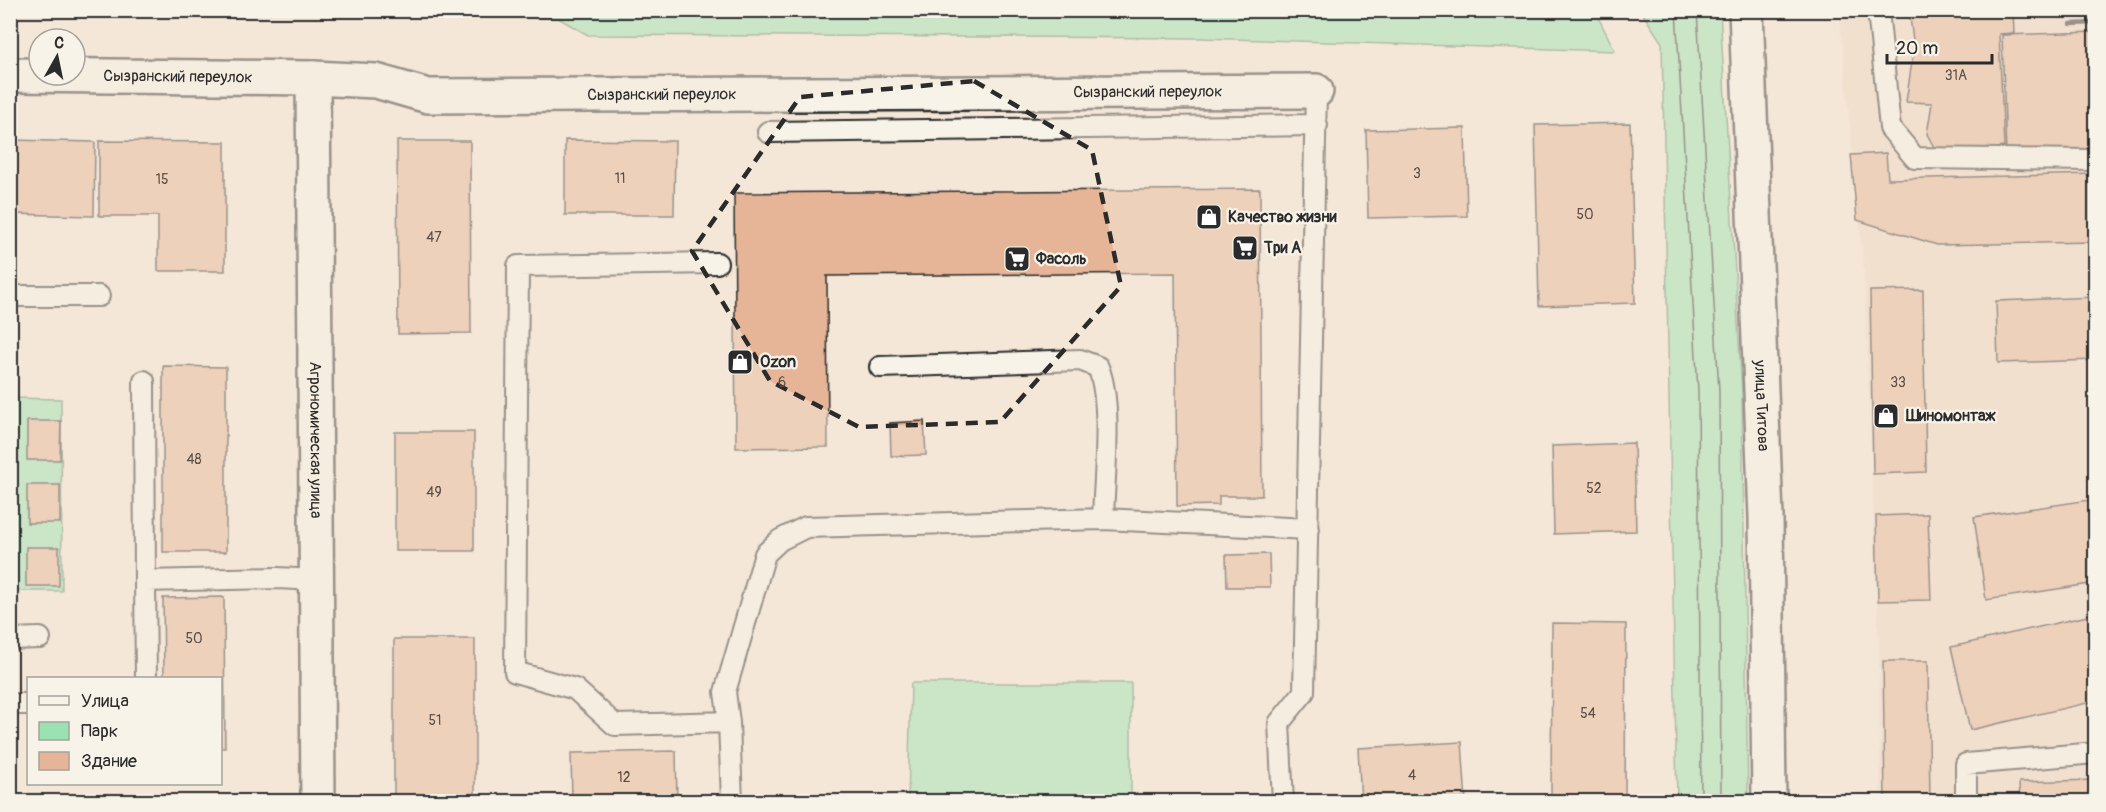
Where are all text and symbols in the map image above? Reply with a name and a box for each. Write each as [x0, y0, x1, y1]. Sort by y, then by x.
north arrow [27, 27, 87, 87]
scale bar [1887, 27, 1992, 65]
text: С [53, 33, 66, 54]
text: 20 m [1896, 37, 1938, 60]
street label: Сызранский переулок [103, 66, 253, 87]
house number: 31А [1945, 67, 1967, 84]
street label: Сызранский переулок [1073, 82, 1222, 102]
street label: Сызранский переулок [587, 84, 736, 105]
house number: 3 [1413, 165, 1421, 182]
house number: 11 [615, 170, 625, 187]
house number: 15 [155, 171, 169, 188]
shop icon: Качество жизни [1194, 202, 1224, 232]
house number: 50 [1576, 206, 1594, 223]
place label: Качество жизни [1228, 207, 1337, 227]
house number: 47 [426, 229, 442, 246]
supermarket icon: Три А [1230, 233, 1260, 263]
place label: Три А [1263, 238, 1302, 258]
supermarket icon: Фасоль [1002, 244, 1032, 274]
place label: Фасоль [1035, 249, 1087, 269]
shop icon: Ozon [725, 347, 755, 377]
place label: Ozon [760, 352, 796, 372]
street label: улица Титова [1750, 359, 1773, 452]
street label: Агрономическая улица [305, 361, 326, 519]
house number: 6 [778, 374, 786, 391]
house number: 33 [1890, 374, 1906, 391]
shop icon: Шиномонтаж [1871, 401, 1901, 431]
place label: Шиномонтаж [1905, 406, 1996, 426]
house number: 48 [186, 451, 202, 468]
house number: 52 [1586, 480, 1602, 497]
house number: 49 [426, 484, 442, 501]
house number: 50 [185, 630, 203, 647]
legend [27, 677, 222, 785]
text: Улица [81, 690, 129, 713]
house number: 54 [1580, 705, 1596, 722]
house number: 51 [428, 712, 442, 729]
text: Парк [81, 720, 118, 743]
text: Здание [81, 750, 137, 773]
house number: 4 [1408, 767, 1416, 784]
house number: 12 [617, 769, 631, 786]

